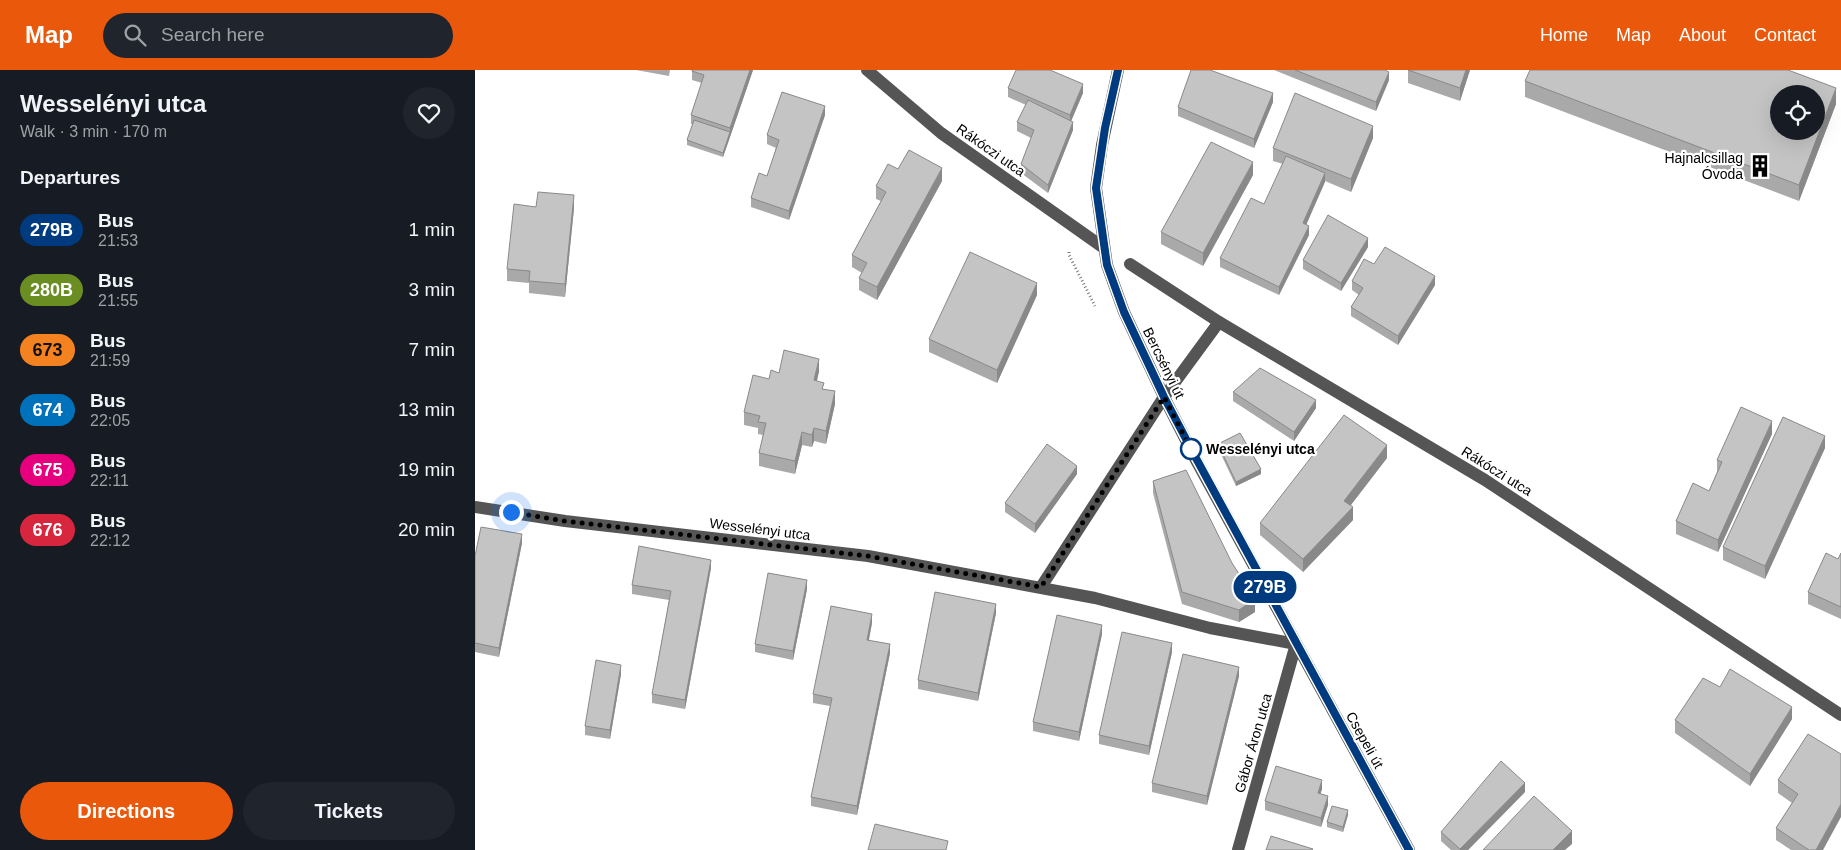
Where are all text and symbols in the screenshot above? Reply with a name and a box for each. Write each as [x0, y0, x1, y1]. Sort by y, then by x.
search box [103, 13, 453, 58]
text: Map [25, 21, 73, 48]
icon: search [121, 21, 149, 49]
text: Search here [161, 24, 265, 45]
text: Home [1540, 25, 1588, 45]
text: Map [1616, 25, 1651, 45]
text: About [1679, 25, 1726, 45]
text: Contact [1754, 25, 1816, 45]
map controls [1770, 85, 1825, 140]
button: locate [1770, 85, 1825, 140]
button: heart [403, 87, 455, 139]
text: Wesselényi utca [20, 90, 206, 117]
street label: Rákóczi utca [954, 120, 1029, 180]
text: Walk · 3 min · 170 m [20, 123, 167, 140]
place label: Hajnalcsillag Óvoda [1664, 150, 1743, 182]
building icon: Hajnalcsillag Óvoda [1747, 153, 1773, 179]
text: Departures [20, 167, 120, 188]
text: Bus [98, 210, 134, 231]
text: 1 min [409, 219, 455, 240]
text: 279B [30, 220, 73, 240]
text: 21:53 [98, 232, 138, 249]
text: Bus [98, 270, 134, 291]
text: 3 min [409, 279, 455, 300]
text: 280B [30, 280, 73, 300]
text: 21:55 [98, 292, 138, 309]
street label: Bercsényi út [1140, 325, 1188, 401]
text: Bus [90, 330, 126, 351]
text: 7 min [409, 339, 455, 360]
text: 673 [32, 340, 63, 360]
text: 21:59 [90, 352, 130, 369]
text: Bus [90, 390, 126, 411]
text: 13 min [398, 399, 455, 420]
text: 674 [32, 400, 63, 420]
text: 22:05 [90, 412, 130, 429]
marker: Wesselényi utca [1180, 438, 1202, 460]
place label: Wesselényi utca [1206, 441, 1315, 457]
street label: Rákóczi utca [1459, 443, 1535, 499]
text: Bus [90, 450, 126, 471]
text: 19 min [398, 459, 455, 480]
text: 675 [32, 460, 63, 480]
text: 22:11 [90, 472, 129, 489]
your location [499, 500, 524, 525]
text: Bus [90, 510, 126, 531]
street label: Wesselényi utca [709, 515, 812, 543]
text: 20 min [398, 519, 455, 540]
text: 676 [32, 520, 63, 540]
text: 22:12 [90, 532, 130, 549]
line badge: 279B [1230, 571, 1300, 603]
text: 279B [1243, 577, 1287, 597]
street label: Gábor Áron utca [1231, 691, 1275, 795]
street label: Csepeli út [1343, 709, 1387, 771]
button: Directions [20, 782, 233, 840]
button: Tickets [243, 782, 455, 840]

